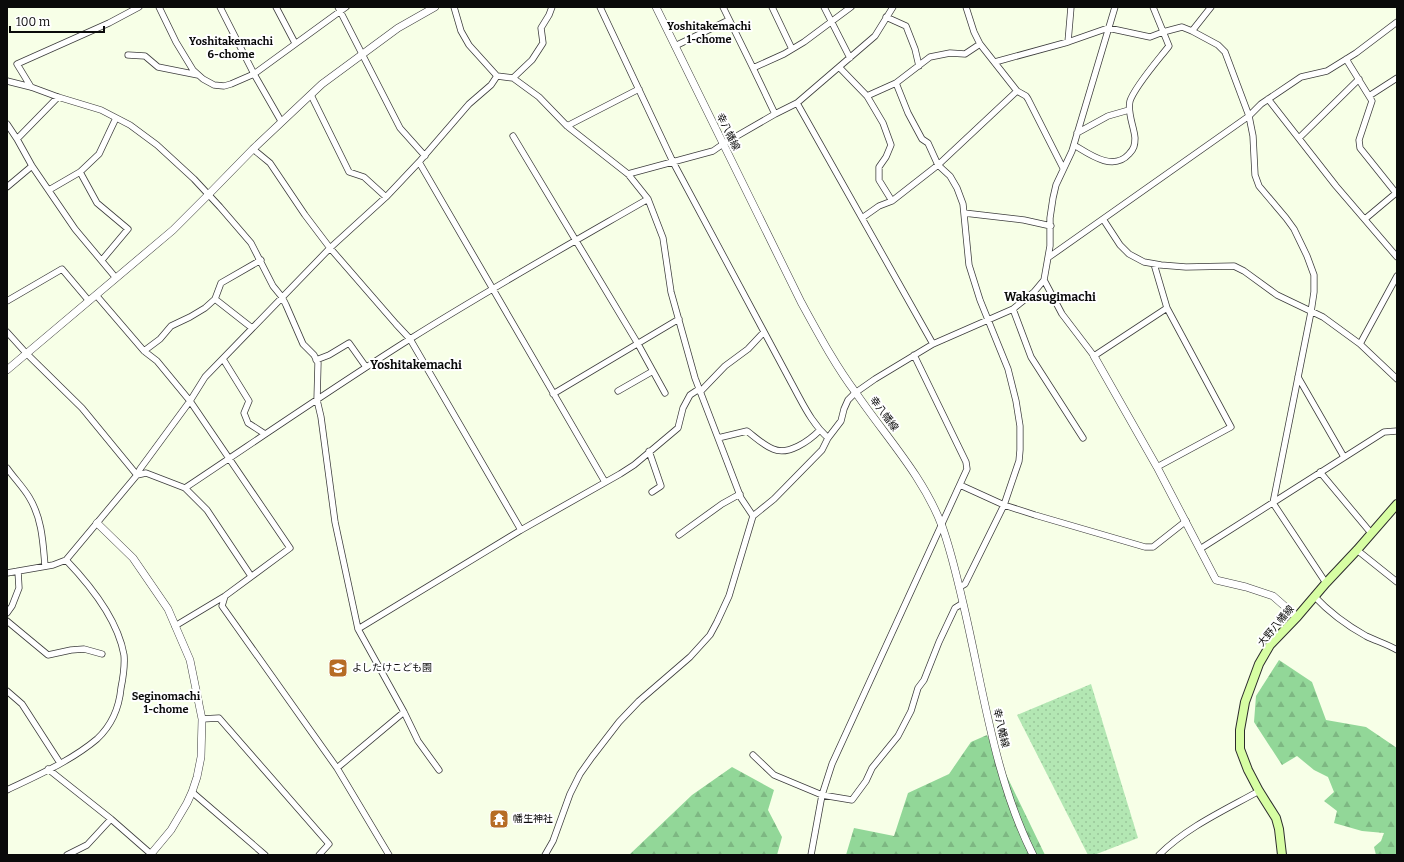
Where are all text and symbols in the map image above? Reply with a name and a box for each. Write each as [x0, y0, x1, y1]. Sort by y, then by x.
scale bar [10, 8, 104, 34]
text: 100 m [16, 15, 51, 29]
district label: Yoshitakemachi 1-chome [667, 20, 752, 46]
district label: Yoshitakemachi 6-chome [189, 35, 274, 61]
street label: 幸八幡線 [714, 111, 742, 153]
district label: Wakasugimachi [1004, 290, 1096, 304]
district label: Yoshitakemachi [370, 358, 462, 372]
street label: 幸八幡線 [867, 394, 901, 434]
street label: 大野八幡線 [1255, 603, 1297, 649]
school or university icon: よしたけこども園 [327, 657, 349, 679]
place label: よしたけこども園 [352, 662, 432, 674]
district label: Seginomachi 1-chome [132, 690, 201, 716]
street label: 幸八幡線 [991, 707, 1011, 749]
temple icon: 幡生神社 [488, 808, 510, 830]
place label: 幡生神社 [513, 813, 553, 825]

